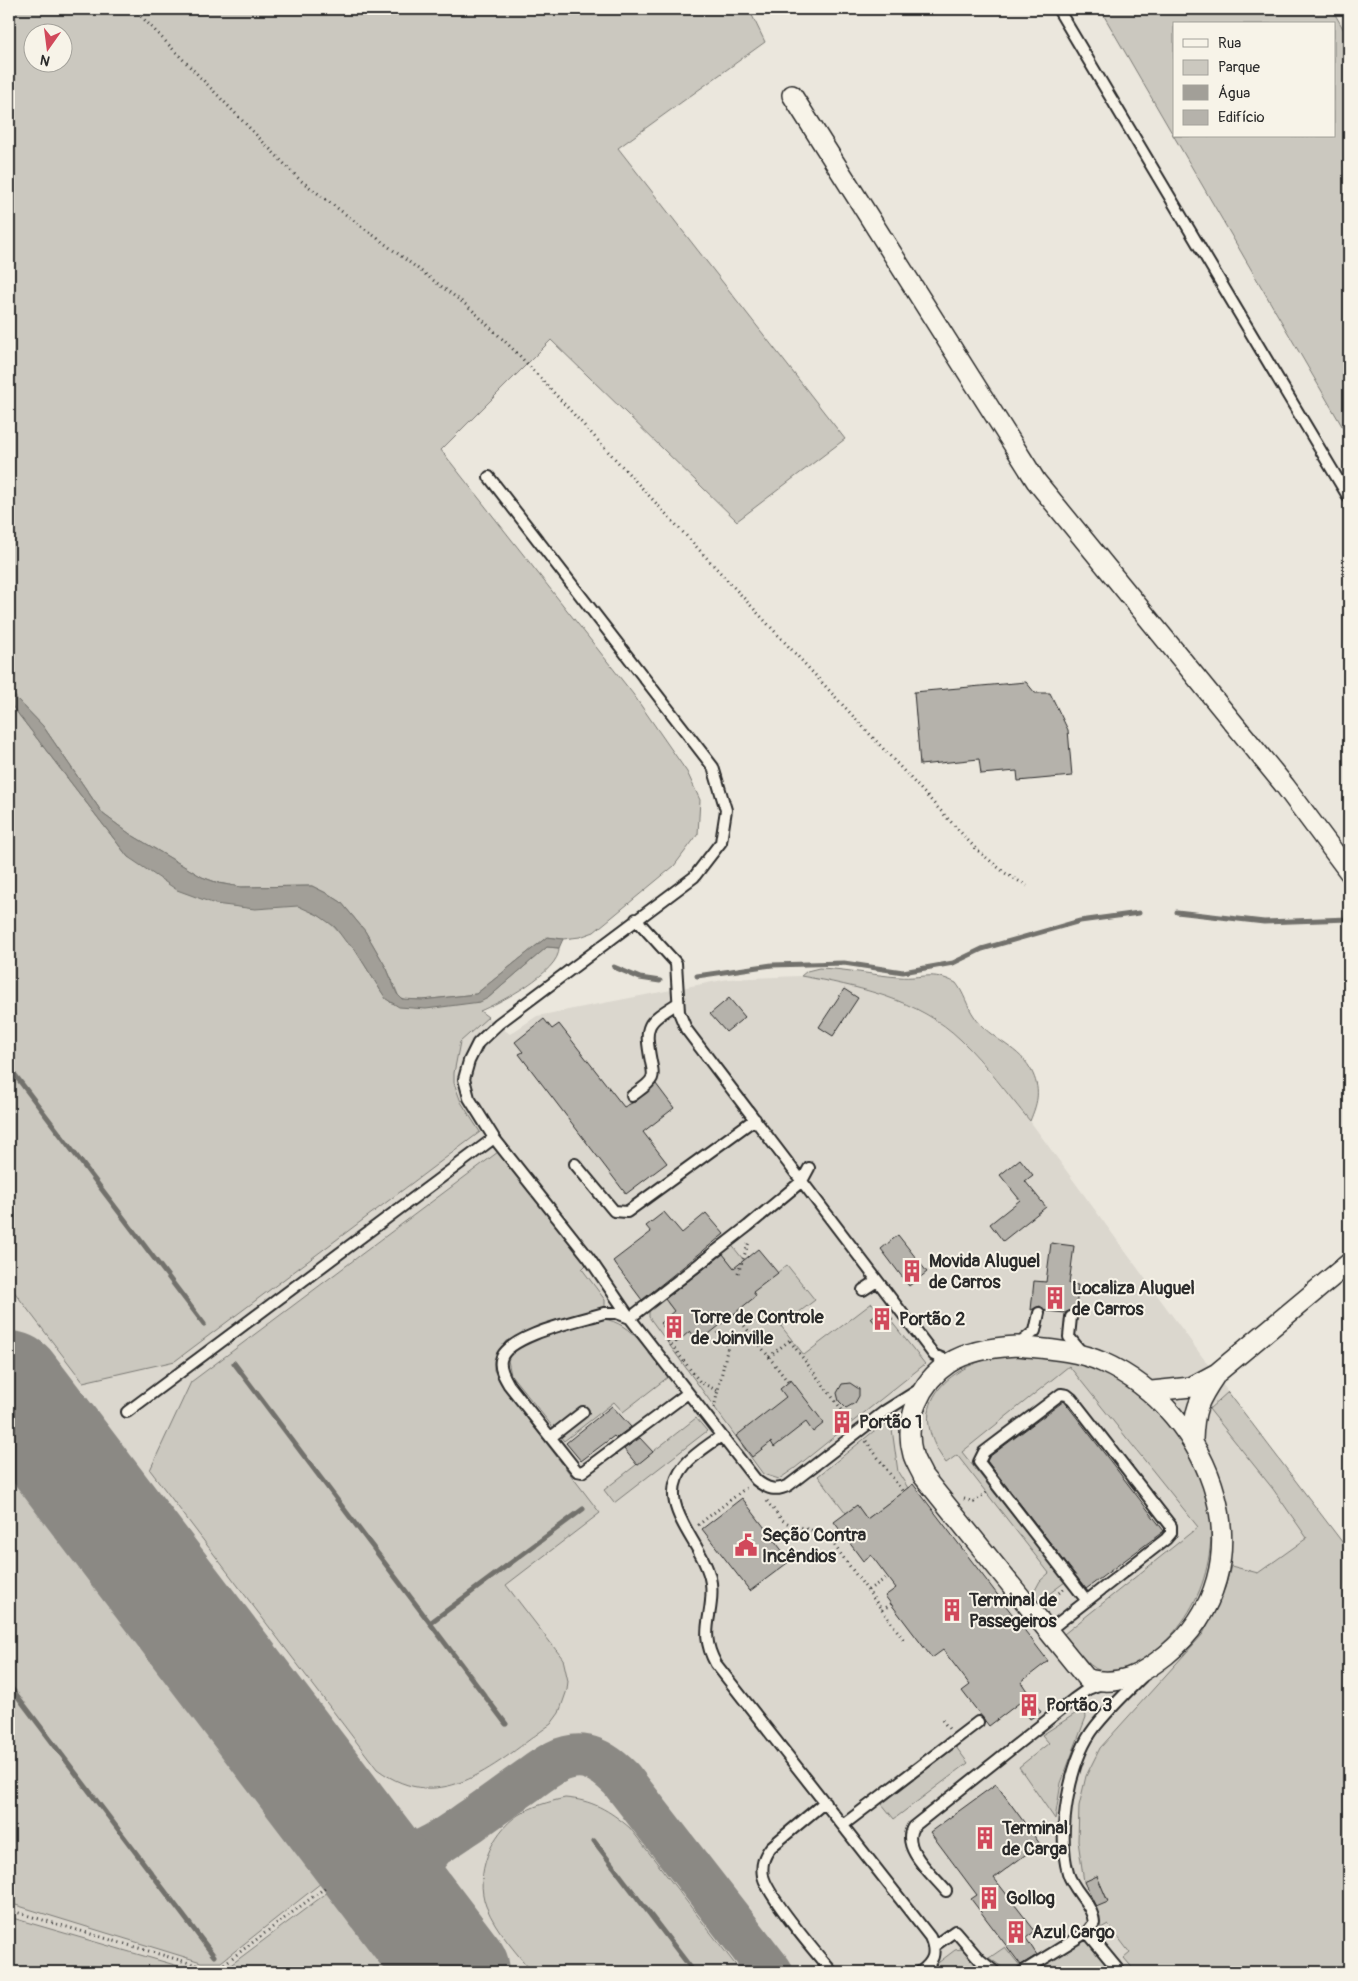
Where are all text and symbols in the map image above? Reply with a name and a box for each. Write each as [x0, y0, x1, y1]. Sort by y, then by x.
north arrow [22, 22, 72, 72]
legend [1173, 22, 1336, 138]
text: Rua [1218, 34, 1241, 53]
text: N [38, 51, 52, 70]
text: Parque [1218, 58, 1261, 77]
text: Água [1218, 84, 1250, 103]
text: Edifício [1218, 108, 1264, 127]
place label: Movida Aluguel de Carros [929, 1250, 1040, 1294]
building icon: Movida Aluguel de Carros [899, 1258, 925, 1284]
place label: Localiza Aluguel de Carros [1072, 1277, 1195, 1321]
building icon: Localiza Aluguel de Carros [1042, 1285, 1068, 1311]
place label: Torre de Controle de Joinville [690, 1306, 825, 1350]
building icon: Portão 2 [869, 1306, 895, 1332]
place label: Portão 2 [899, 1308, 965, 1331]
building icon: Torre de Controle de Joinville [661, 1314, 687, 1340]
building icon: Portão 1 [829, 1409, 855, 1435]
place label: Portão 1 [859, 1411, 922, 1434]
place label: Seção Contra Incêndios [762, 1524, 867, 1568]
public building icon: Seção Contra Incêndios [733, 1532, 759, 1558]
place label: Terminal de Passegeiros [968, 1589, 1058, 1633]
building icon: Terminal de Passegeiros [939, 1597, 965, 1623]
building icon: Portão 3 [1016, 1692, 1042, 1718]
place label: Portão 3 [1046, 1694, 1112, 1717]
place label: Terminal de Carga [1001, 1817, 1068, 1861]
building icon: Terminal de Carga [972, 1825, 998, 1851]
building icon: Gollog [976, 1885, 1002, 1911]
place label: Gollog [1006, 1887, 1055, 1910]
building icon: Azul Cargo [1003, 1919, 1029, 1945]
place label: Azul Cargo [1032, 1921, 1115, 1944]

